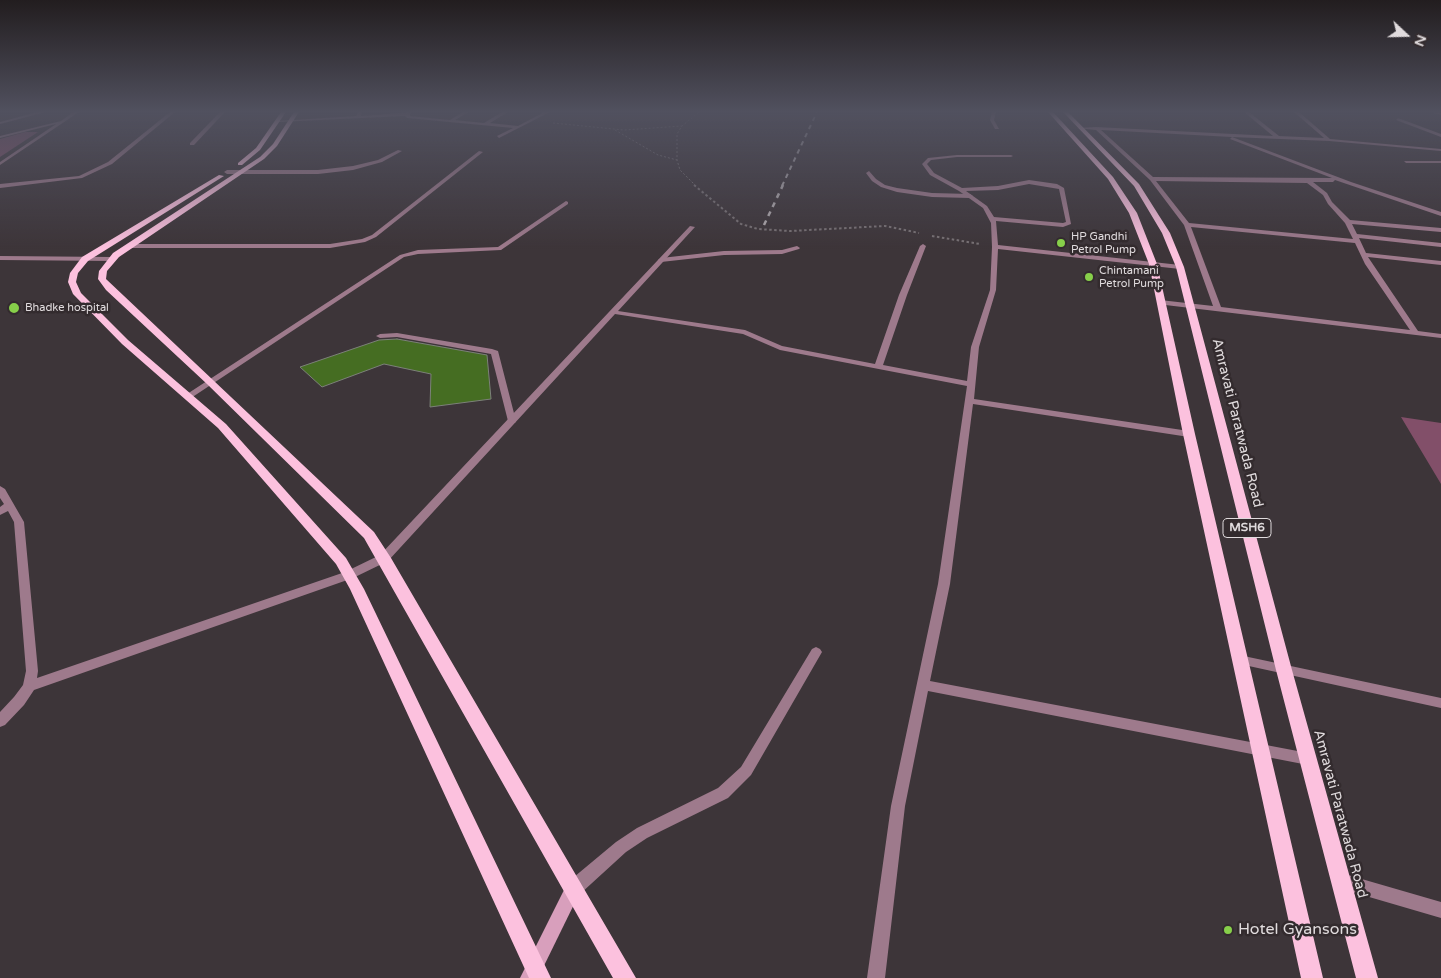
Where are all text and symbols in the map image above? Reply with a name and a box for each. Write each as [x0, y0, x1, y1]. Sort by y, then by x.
north arrow [1381, 10, 1431, 60]
text: N [1411, 32, 1430, 49]
place label: HP Gandhi Petrol Pump [1071, 230, 1136, 256]
marker: HP Gandhi Petrol Pump [1055, 237, 1067, 249]
place label: Chintamani Petrol Pump [1099, 264, 1164, 290]
marker: Chintamani Petrol Pump [1083, 271, 1095, 283]
marker: Bhadke hospital [7, 301, 21, 315]
place label: Bhadke hospital [25, 301, 109, 315]
street label: Amravati Paratwada Road [1208, 337, 1266, 509]
road number: MSH6 [1223, 518, 1271, 538]
street label: Amravati Paratwada Road [1309, 728, 1371, 900]
place label: Hotel Gyansons [1238, 920, 1357, 940]
marker: Hotel Gyansons [1222, 924, 1234, 936]

